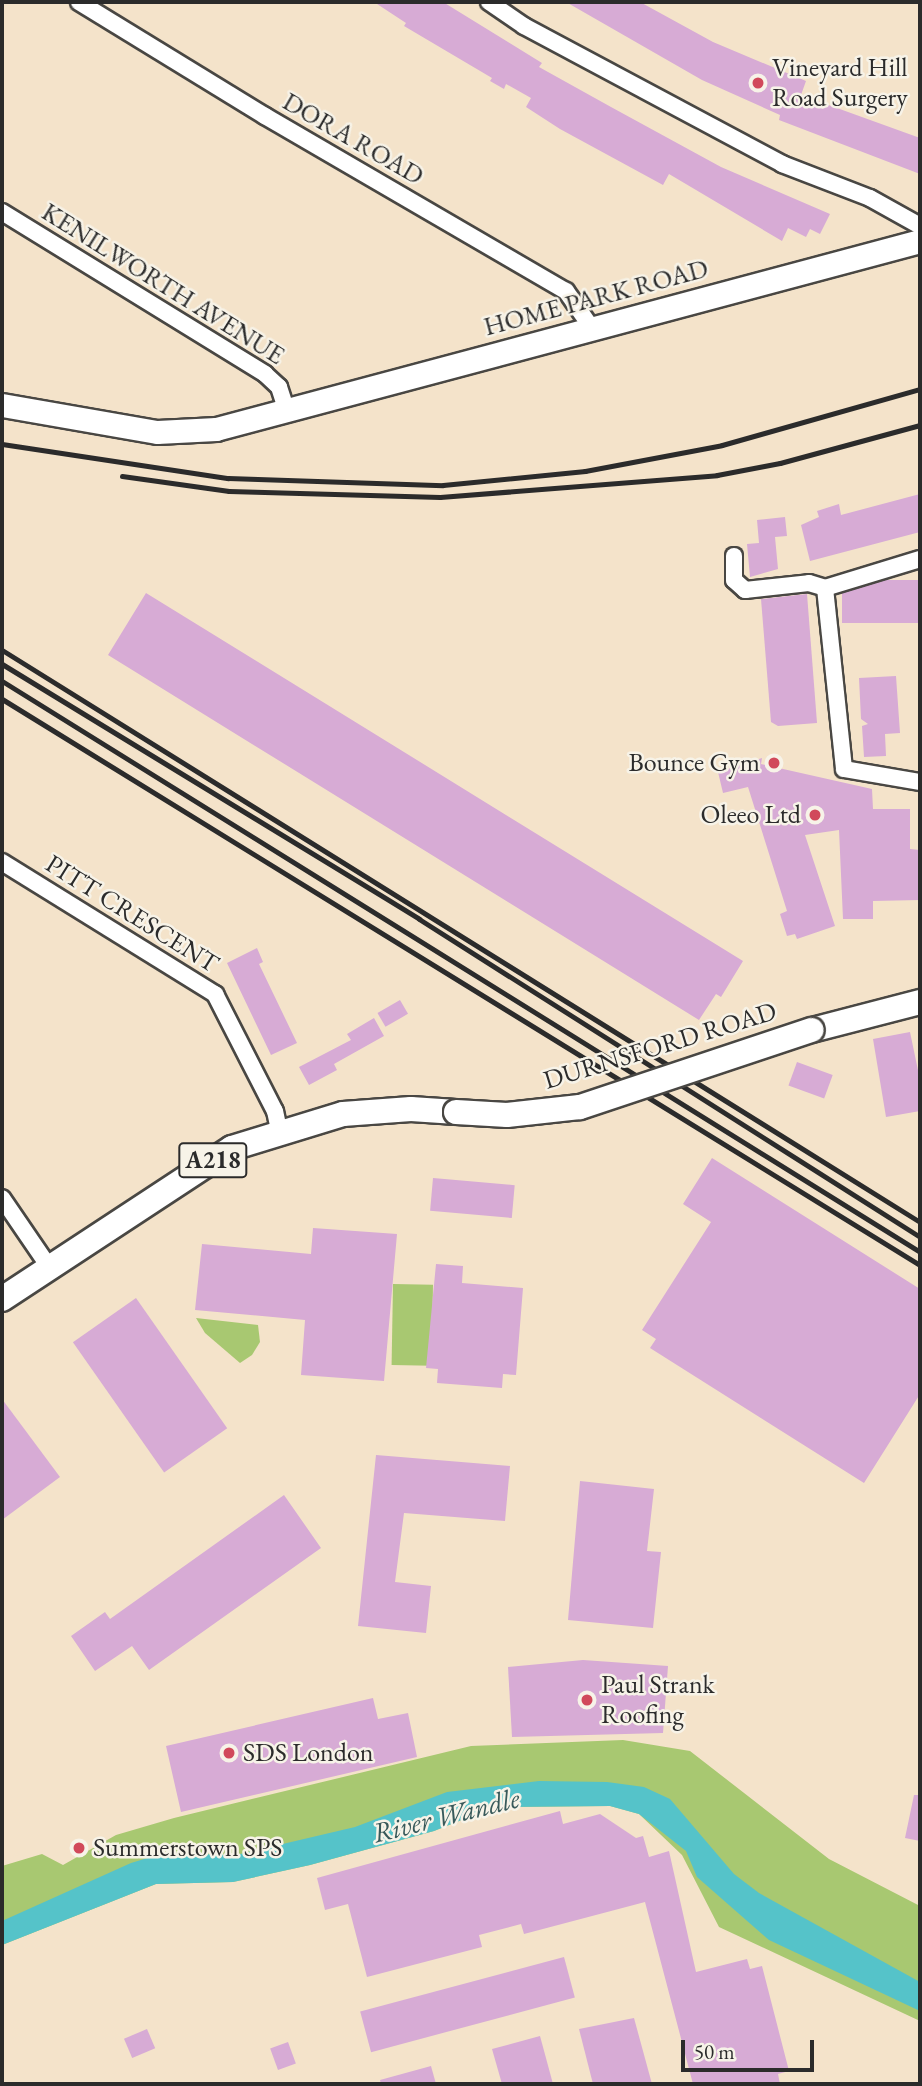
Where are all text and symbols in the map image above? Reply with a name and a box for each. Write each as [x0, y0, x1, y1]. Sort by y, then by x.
place label: Vineyard Hill Road Surgery [772, 52, 908, 114]
marker: Vineyard Hill Road Surgery [750, 75, 766, 91]
street label: DORA ROAD [277, 86, 429, 192]
street label: KENILWORTH AVENUE [36, 197, 290, 371]
street label: HOME PARK ROAD [480, 253, 712, 343]
place label: Bounce Gym [628, 747, 760, 779]
marker: Bounce Gym [766, 755, 782, 771]
place label: Oleeo Ltd [701, 799, 801, 831]
marker: Oleeo Ltd [807, 807, 823, 823]
street label: PITT CRESCENT [40, 848, 224, 980]
street label: DURNSFORD ROAD [540, 996, 780, 1096]
road number: A218 [178, 1140, 248, 1180]
place label: Paul Strank Roofing [601, 1669, 715, 1730]
marker: Paul Strank Roofing [579, 1692, 595, 1708]
place label: SDS London [243, 1737, 374, 1769]
marker: SDS London [221, 1745, 237, 1761]
water label: River Wandle [369, 1781, 523, 1849]
place label: Summerstown SPS [93, 1832, 282, 1864]
marker: Summerstown SPS [71, 1840, 87, 1856]
scale bar [684, 2026, 817, 2070]
text: 50 m [694, 2038, 735, 2065]

